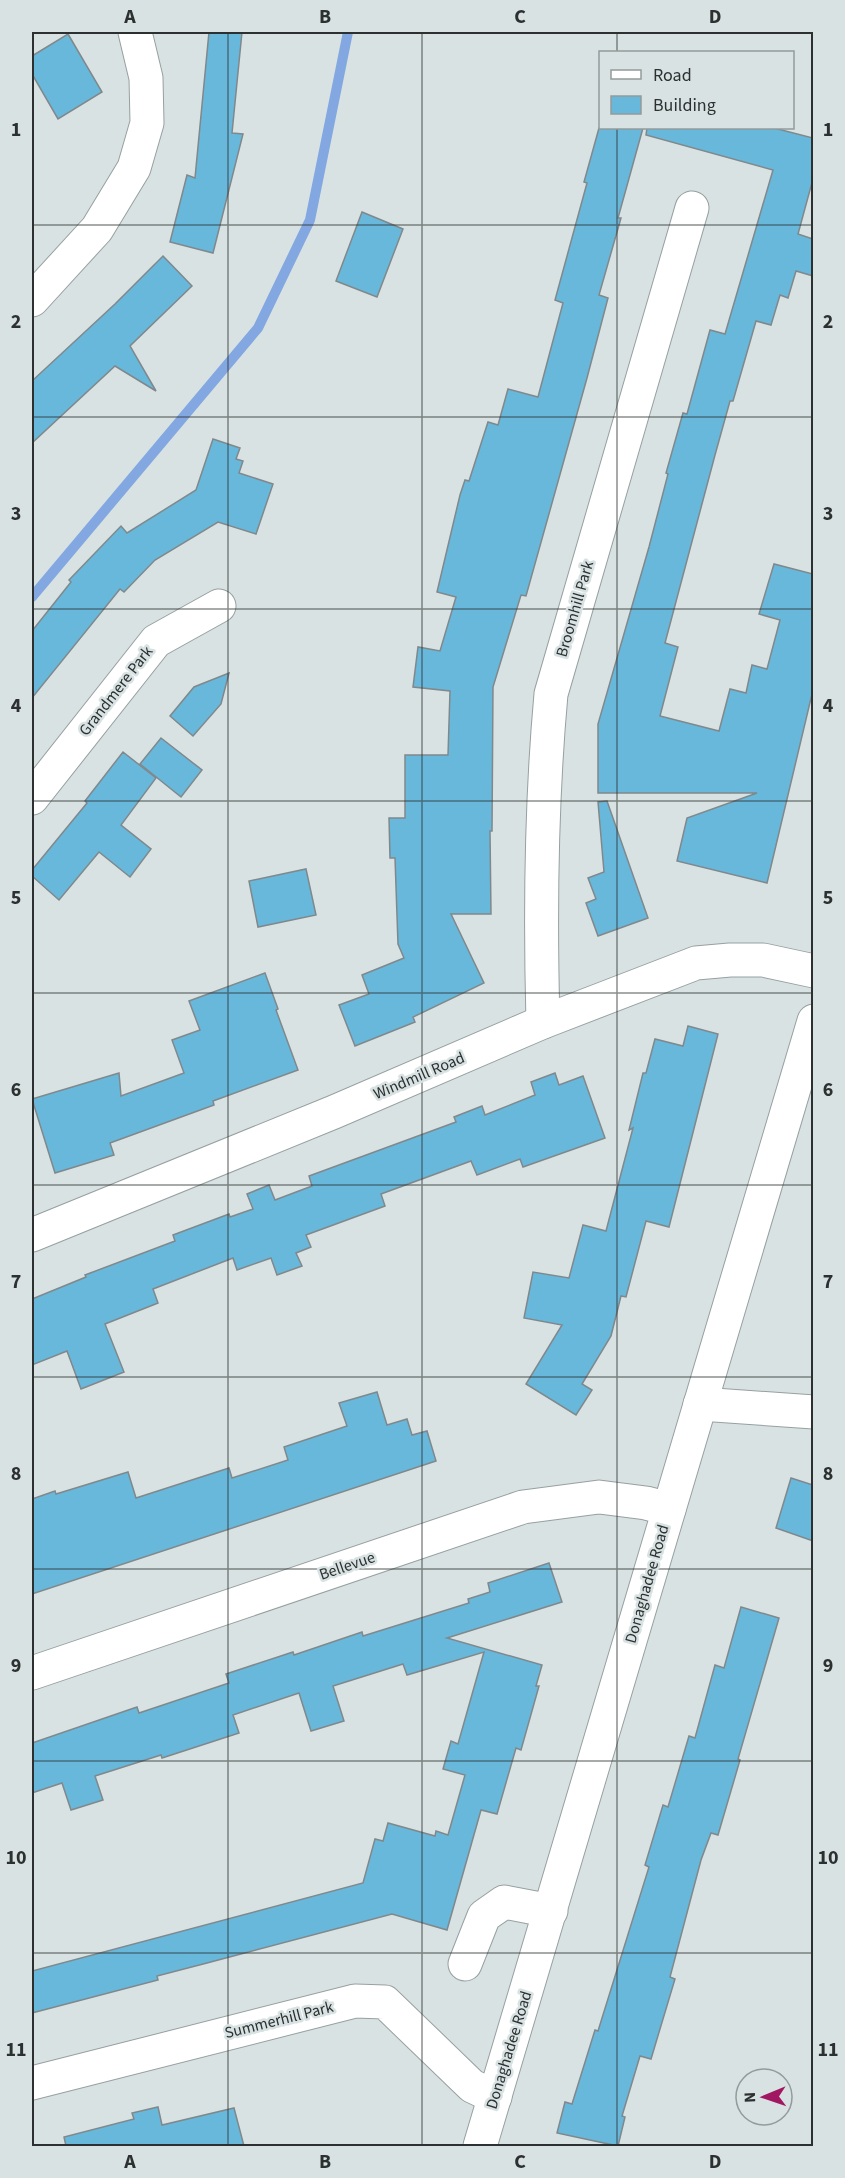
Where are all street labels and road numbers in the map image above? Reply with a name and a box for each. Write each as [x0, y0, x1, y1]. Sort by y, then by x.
street label: Broomhill Park [551, 558, 599, 660]
street label: Grandmere Park [74, 641, 158, 740]
street label: Windmill Road [370, 1047, 468, 1105]
street label: Donaghadee Road [620, 1522, 674, 1646]
street label: Bellevue [316, 1546, 378, 1586]
street label: Donaghadee Road [481, 1988, 537, 2112]
street label: Summerhill Park [222, 1996, 336, 2044]

